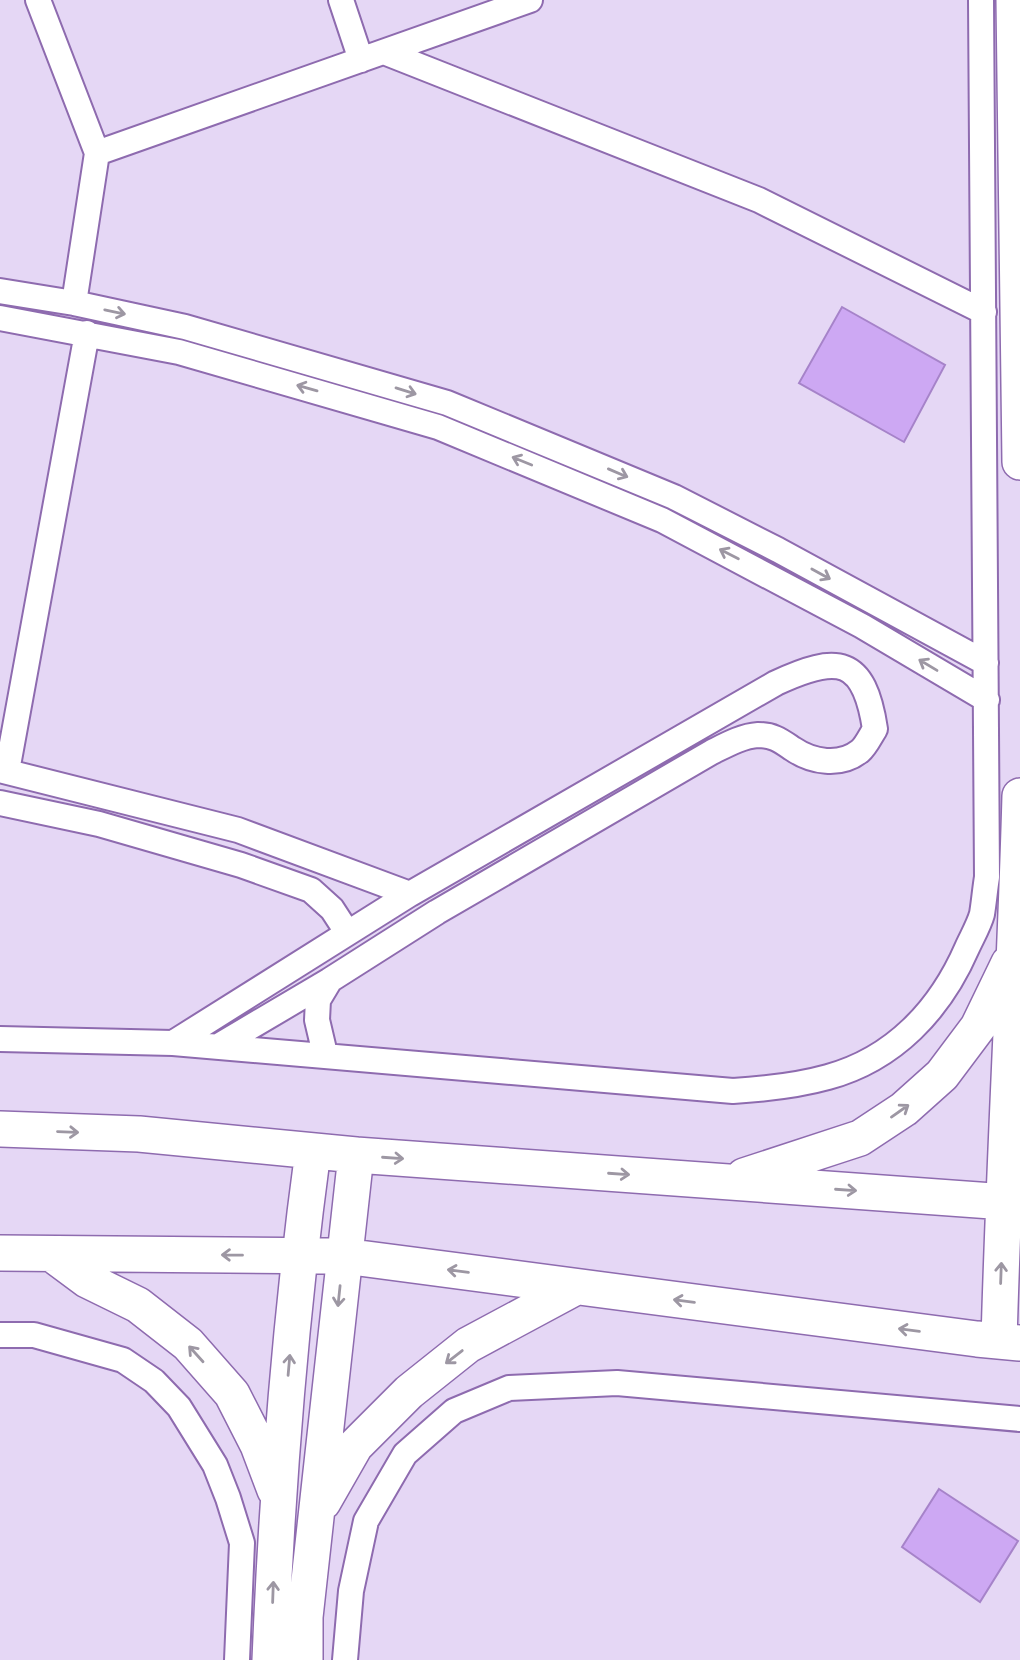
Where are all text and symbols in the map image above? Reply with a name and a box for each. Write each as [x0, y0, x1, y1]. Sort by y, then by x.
one-way arrow [103, 305, 126, 319]
one-way arrow [296, 381, 319, 394]
one-way arrow [394, 385, 416, 398]
one-way arrow [512, 454, 533, 467]
one-way arrow [606, 467, 628, 480]
one-way arrow [719, 547, 740, 561]
one-way arrow [811, 567, 831, 581]
one-way arrow [919, 658, 939, 672]
one-way arrow [890, 1104, 909, 1118]
one-way arrow [56, 1125, 79, 1138]
one-way arrow [381, 1151, 404, 1164]
one-way arrow [608, 1168, 630, 1181]
one-way arrow [835, 1184, 858, 1197]
one-way arrow [221, 1249, 244, 1262]
one-way arrow [994, 1261, 1008, 1284]
one-way arrow [447, 1265, 470, 1278]
one-way arrow [333, 1284, 346, 1306]
one-way arrow [673, 1294, 696, 1307]
one-way arrow [899, 1324, 921, 1337]
one-way arrow [188, 1346, 205, 1363]
one-way arrow [445, 1349, 463, 1364]
one-way arrow [283, 1354, 296, 1377]
one-way arrow [267, 1581, 280, 1604]

